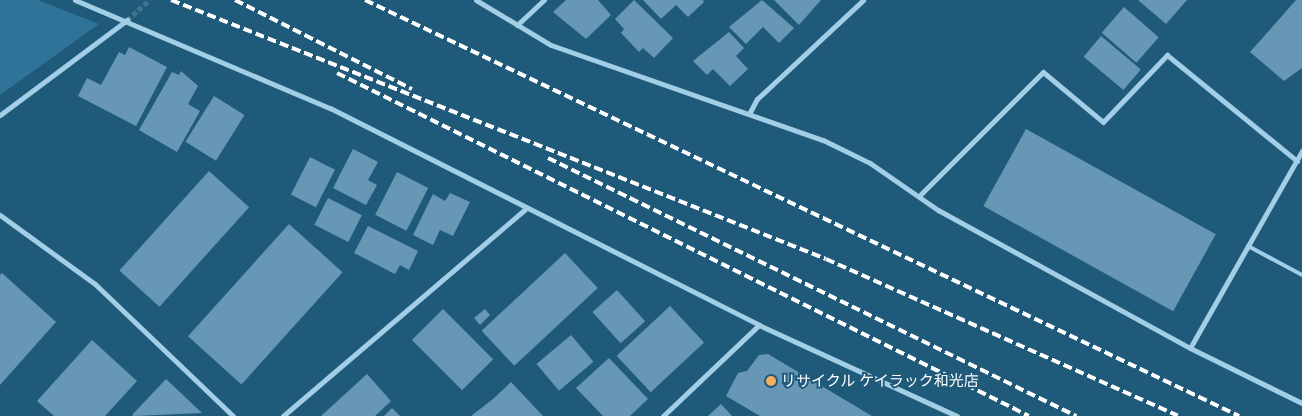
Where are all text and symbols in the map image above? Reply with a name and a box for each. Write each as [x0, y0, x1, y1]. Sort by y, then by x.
place label: リサイクル ケイラック和光店 [781, 372, 980, 390]
marker: リサイクル ケイラック和光店 [765, 375, 777, 387]

